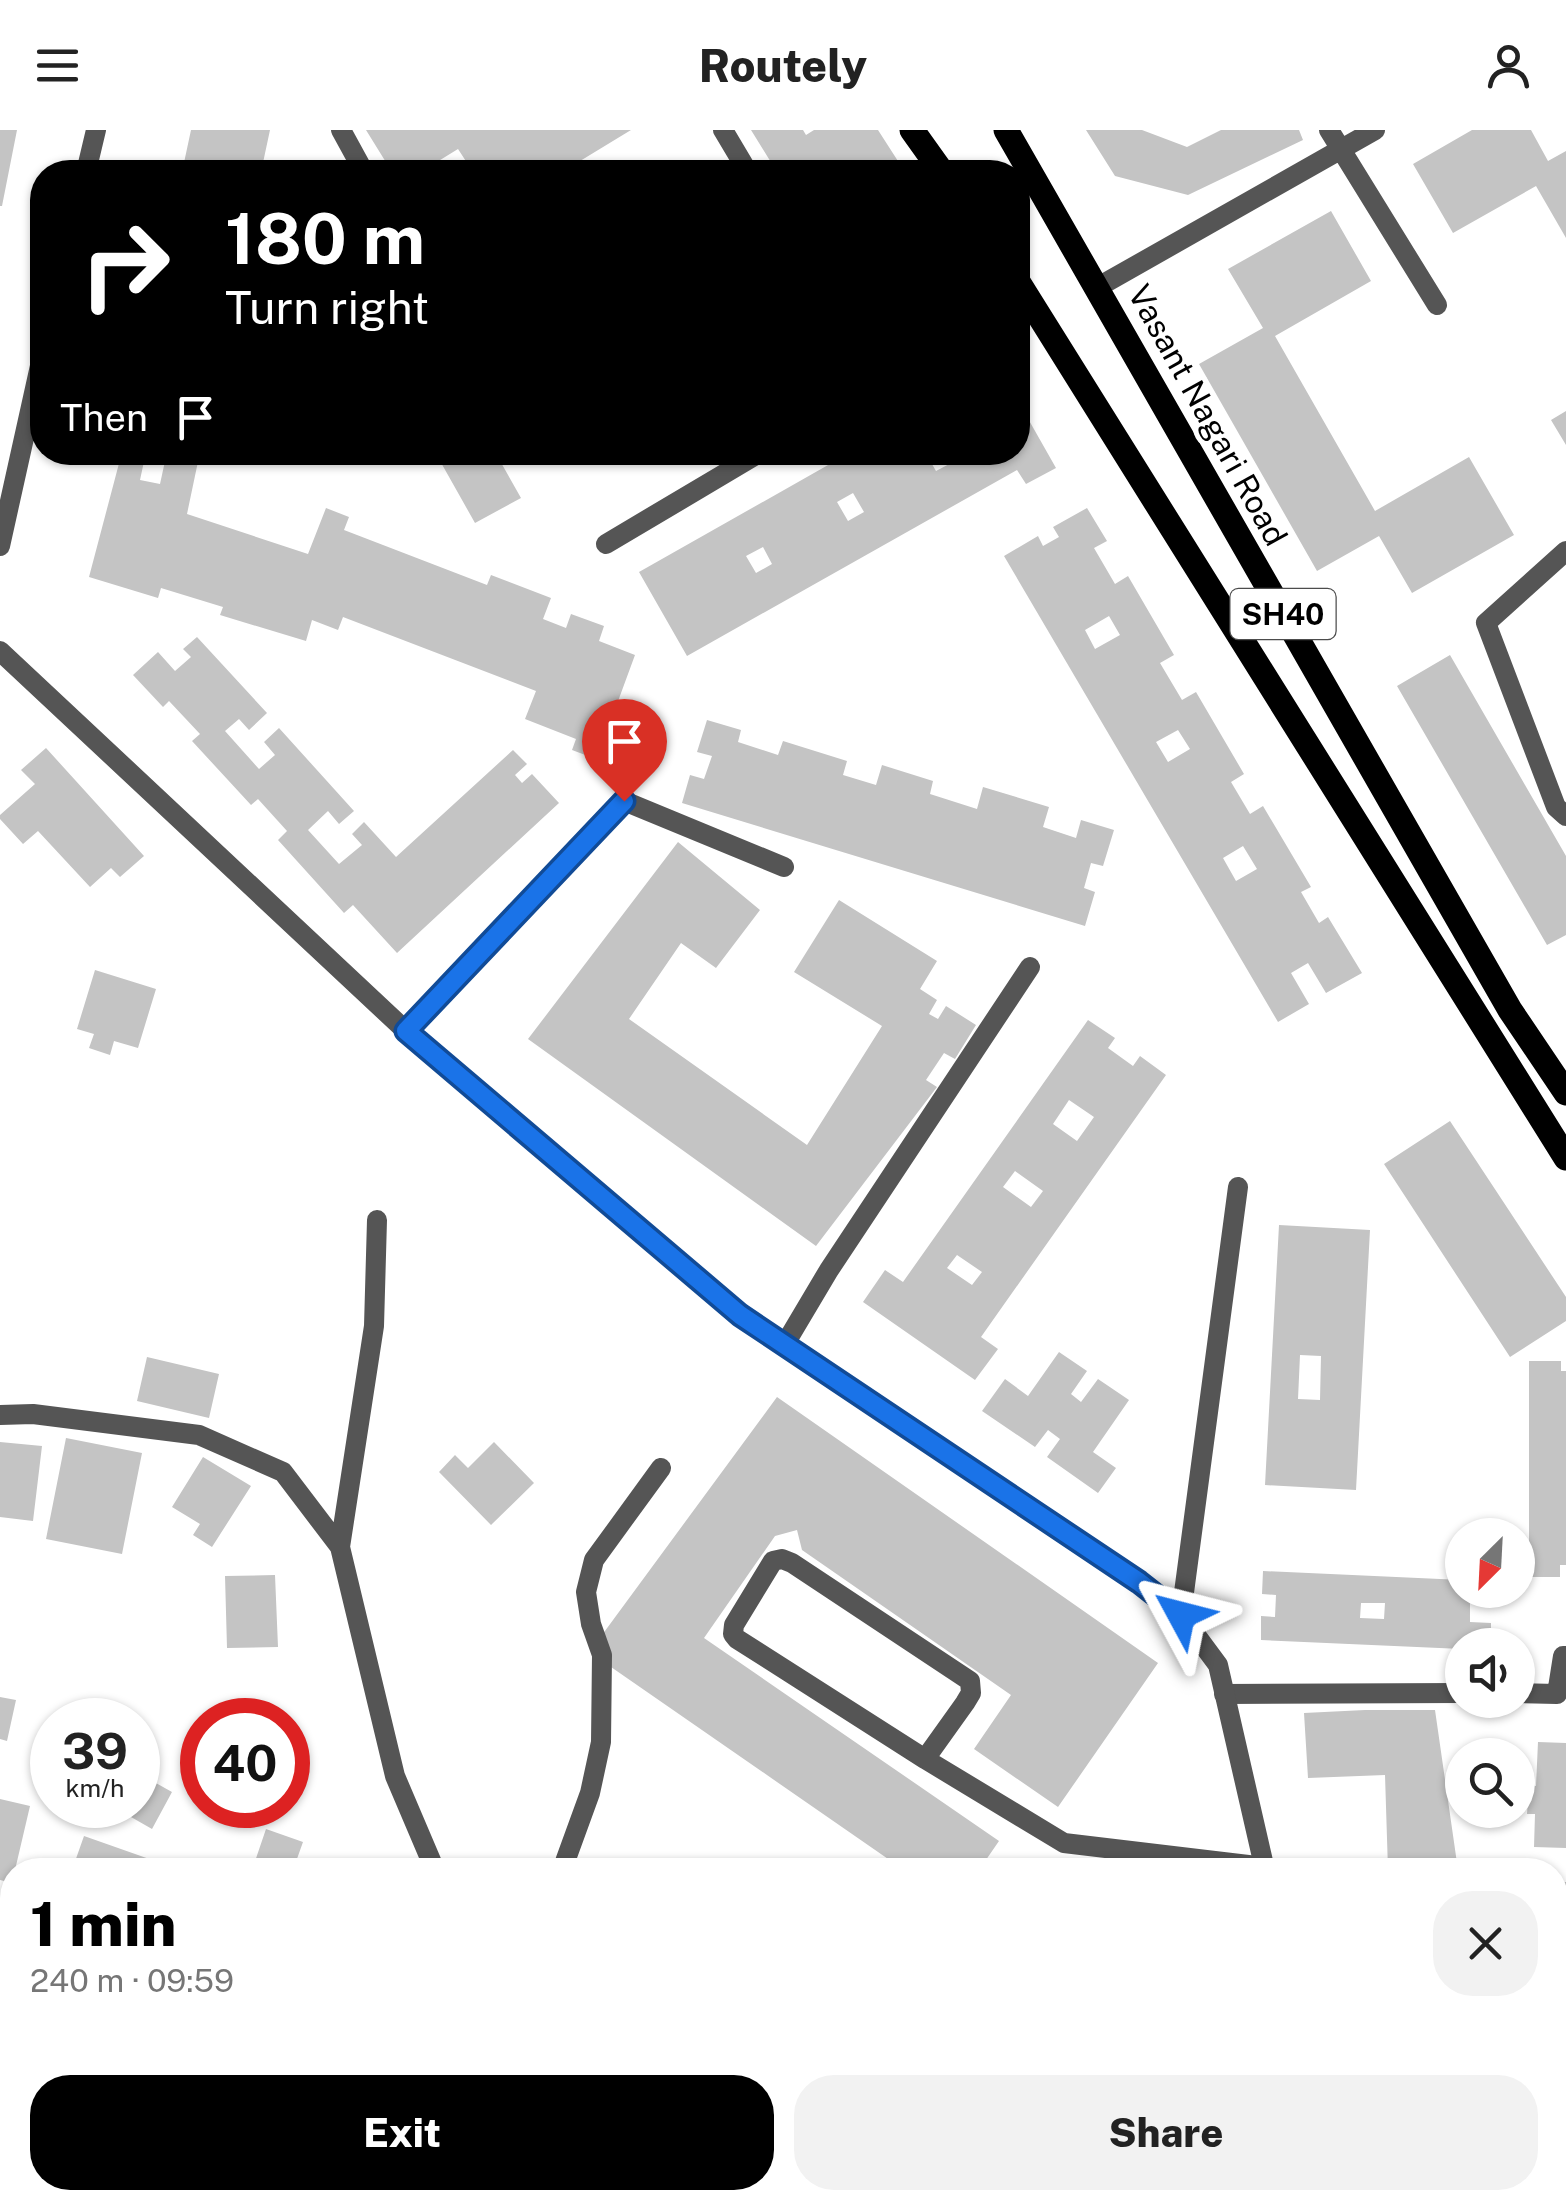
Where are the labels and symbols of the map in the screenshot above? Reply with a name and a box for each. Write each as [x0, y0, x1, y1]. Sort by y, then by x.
street label: Vasant Nagari Road [1121, 278, 1295, 552]
road number: SH40 [1230, 589, 1336, 639]
pin [582, 699, 667, 802]
north arrow [1445, 1518, 1535, 1608]
position arrow [1129, 1563, 1233, 1667]
speed limit sign: 40 [180, 1698, 310, 1828]

